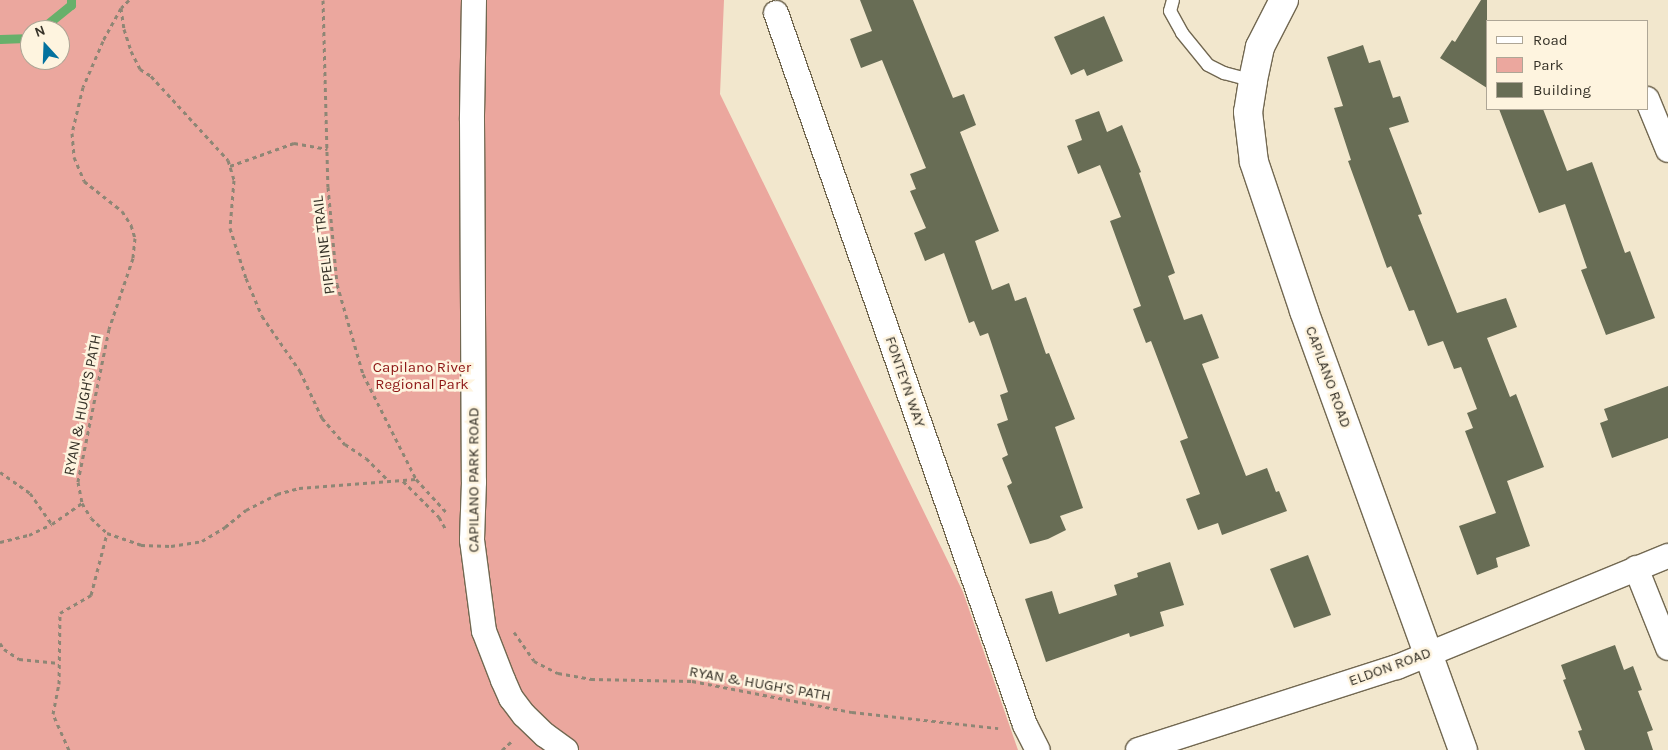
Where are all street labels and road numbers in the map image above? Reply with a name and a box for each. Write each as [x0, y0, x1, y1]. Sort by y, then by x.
street label: PIPELINE TRAIL [309, 195, 339, 295]
street label: CAPILANO ROAD [1301, 324, 1355, 430]
street label: RYAN & HUGH'S PATH [60, 333, 106, 477]
street label: FONTEYN WAY [881, 334, 929, 430]
street label: CAPILANO PARK ROAD [465, 407, 483, 553]
street label: ELDON ROAD [1346, 644, 1434, 690]
street label: RYAN & HUGH'S PATH [688, 663, 832, 705]

